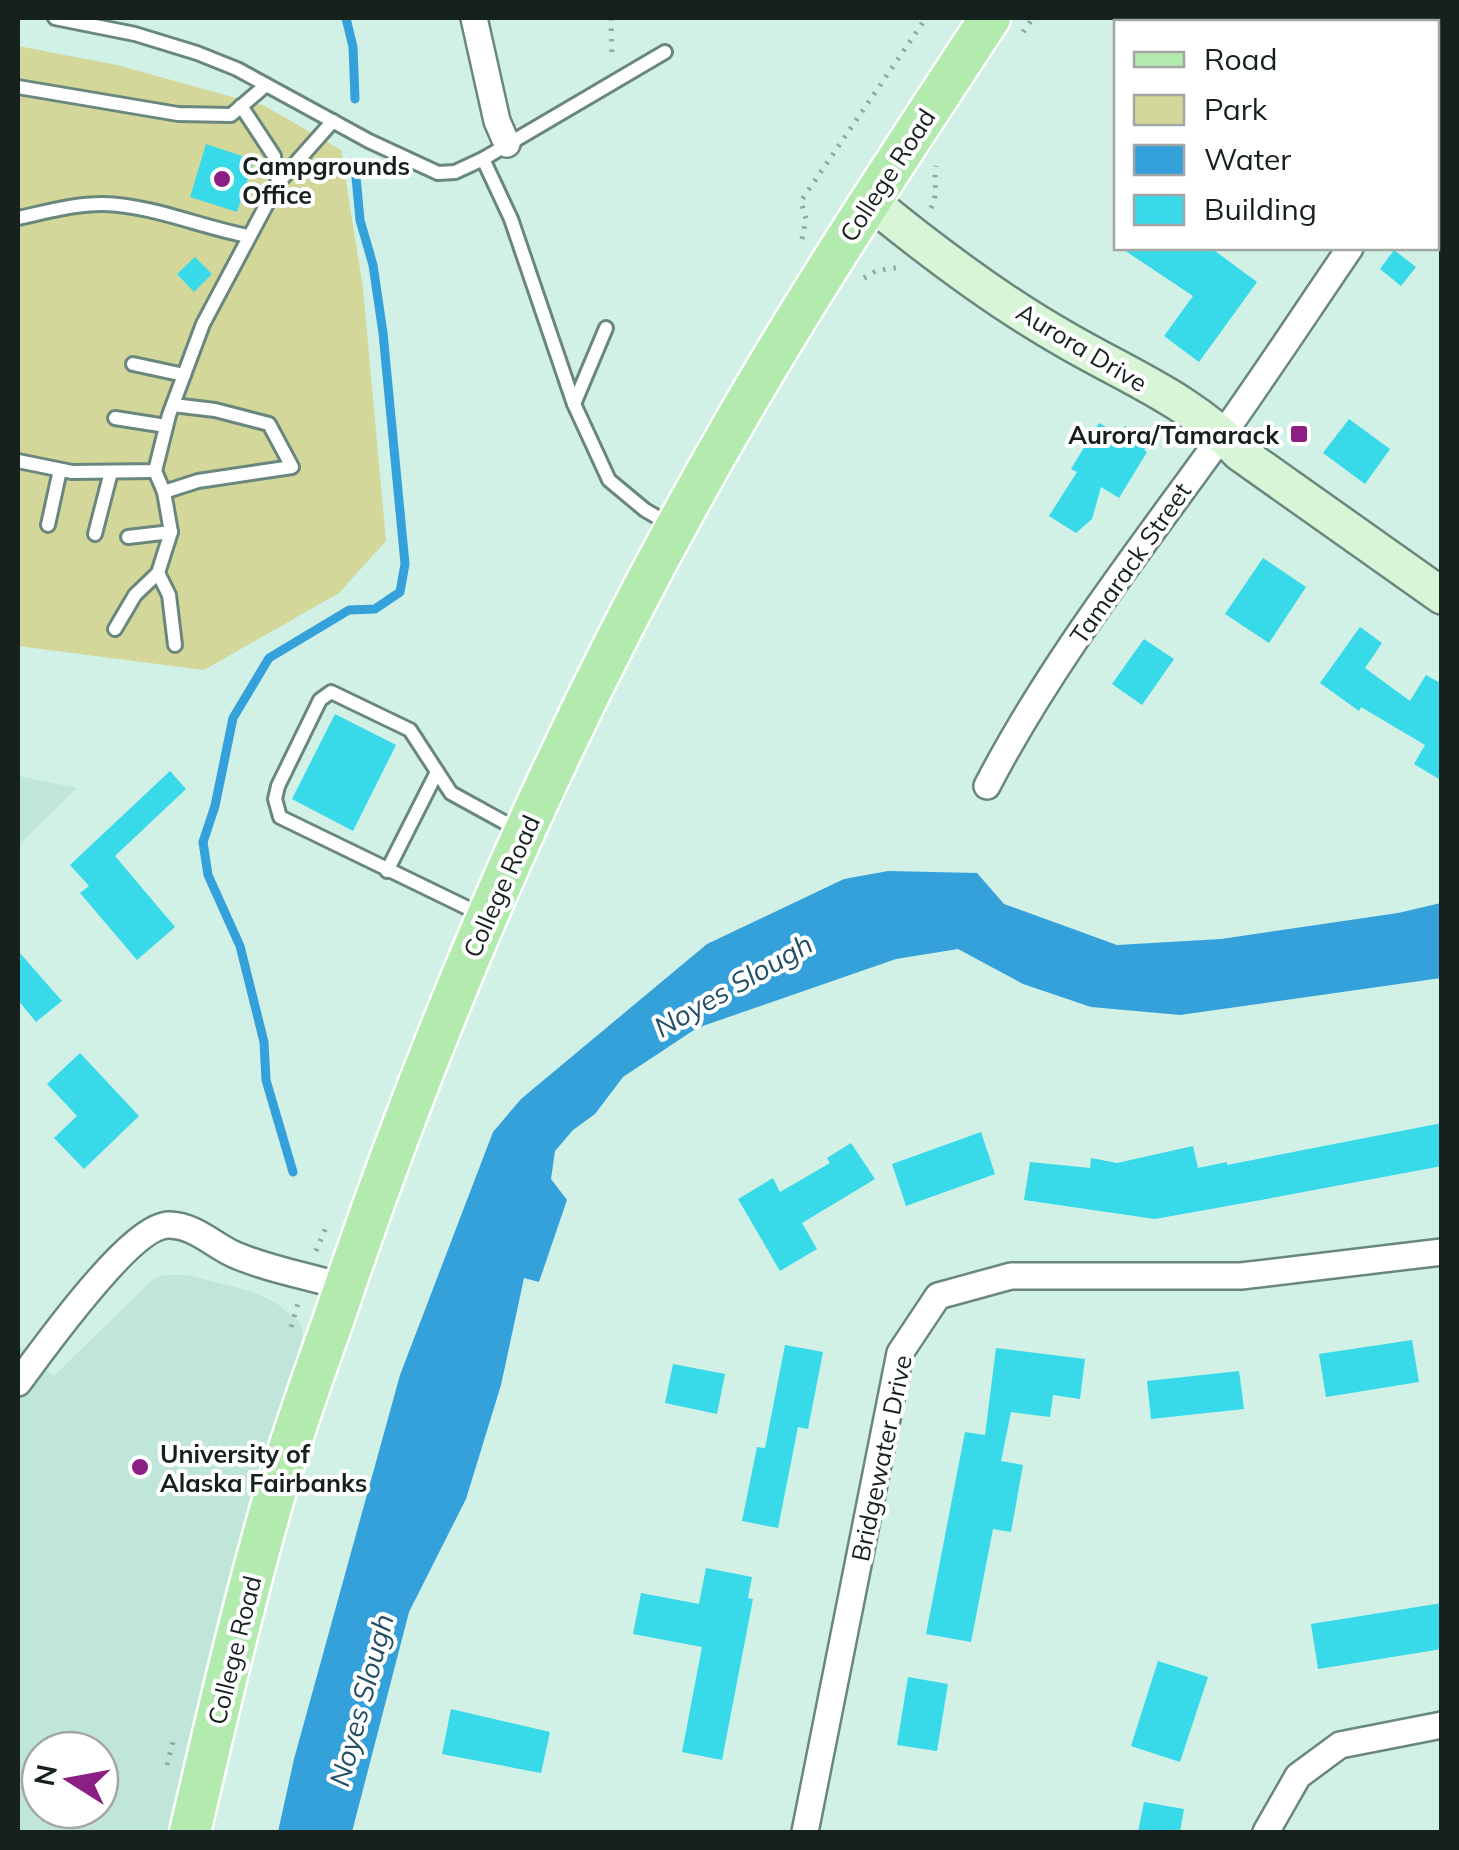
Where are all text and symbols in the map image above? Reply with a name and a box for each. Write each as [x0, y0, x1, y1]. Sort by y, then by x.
legend [1114, 20, 1439, 250]
text: Road [1204, 40, 1278, 78]
text: Park [1204, 90, 1268, 128]
street label: College Road [832, 103, 942, 247]
text: Water [1204, 140, 1291, 178]
place label: Campgrounds Office [242, 150, 410, 210]
marker: Campgrounds Office [211, 168, 233, 190]
text: Building [1204, 190, 1317, 228]
street label: Aurora Drive [1011, 296, 1153, 398]
place label: Aurora/Tamarack [1068, 419, 1280, 450]
marker: Aurora/Tamarack [1288, 423, 1310, 445]
street label: Tamarack Street [1063, 476, 1197, 650]
street label: College Road [456, 810, 546, 962]
water label: Noyes Slough [647, 926, 819, 1044]
street label: Bridgewater Drive [844, 1352, 918, 1564]
place label: University of Alaska Fairbanks [160, 1438, 367, 1498]
marker: University of Alaska Fairbanks [129, 1456, 151, 1478]
street label: College Road [201, 1572, 267, 1728]
water label: Noyes Slough [321, 1610, 401, 1790]
north arrow [20, 1730, 120, 1830]
text: N [26, 1761, 64, 1789]

